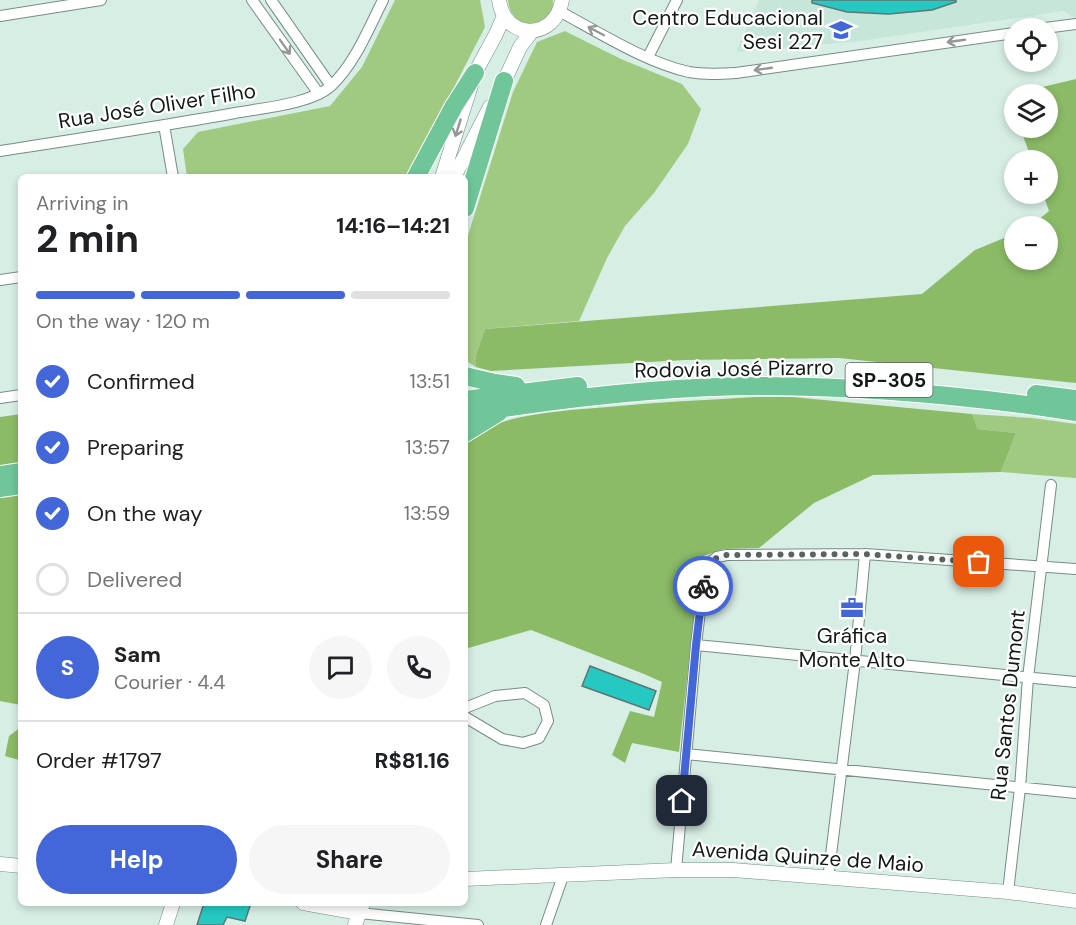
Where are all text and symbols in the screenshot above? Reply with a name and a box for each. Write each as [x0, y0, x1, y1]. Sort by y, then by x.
place label: Centro Educacional Sesi 227 [632, 4, 823, 56]
school or university icon: Centro Educacional Sesi 227 [828, 17, 854, 43]
map controls [1004, 18, 1058, 270]
button: locate [1004, 18, 1058, 72]
one-way arrow [587, 25, 605, 36]
one-way arrow [947, 36, 966, 47]
one-way arrow [279, 39, 291, 55]
one-way arrow [754, 63, 773, 74]
street label: Rua José Oliver Filho [56, 77, 258, 135]
button: layers [1004, 84, 1058, 138]
one-way arrow [452, 118, 463, 137]
button: + [1004, 150, 1058, 204]
text: Arriving in [36, 190, 128, 216]
text: 14:16–14:21 [336, 211, 450, 240]
text: 2 min [36, 213, 139, 264]
button: − [1004, 216, 1058, 270]
text: On the way · 120 m [36, 308, 210, 334]
street label: Rodovia José Pizarro [634, 353, 834, 385]
road number: SP-305 [846, 363, 932, 397]
icon: check [36, 365, 69, 398]
text: Confirmed [87, 367, 195, 396]
text: 13:51 [409, 368, 450, 394]
icon: check [36, 431, 69, 464]
text: Preparing [87, 433, 184, 462]
text: 13:57 [405, 434, 450, 460]
icon: check [36, 497, 69, 530]
text: On the way [87, 499, 202, 528]
text: 13:59 [404, 500, 450, 526]
pin [953, 536, 1004, 587]
icon: bag [962, 545, 995, 578]
courier [673, 556, 733, 616]
text: Delivered [87, 565, 182, 594]
icon: bike [687, 570, 720, 603]
office icon: Gráfica Monte Alto [839, 595, 865, 621]
street label: Rua Santos Dumont [984, 608, 1032, 802]
place label: Gráfica Monte Alto [799, 622, 905, 674]
button: chat [309, 636, 372, 699]
button: phone [387, 636, 450, 699]
text: Sam [114, 640, 161, 669]
text: S [61, 653, 74, 682]
text: Courier · 4.4 [114, 669, 225, 695]
text: Order #1797 [36, 746, 162, 775]
text: R$81.16 [375, 746, 450, 775]
pin [656, 775, 707, 826]
icon: home [665, 784, 698, 817]
button: Help [36, 825, 237, 894]
button: Share [249, 825, 450, 894]
street label: Avenida Quinze de Maio [691, 835, 925, 879]

